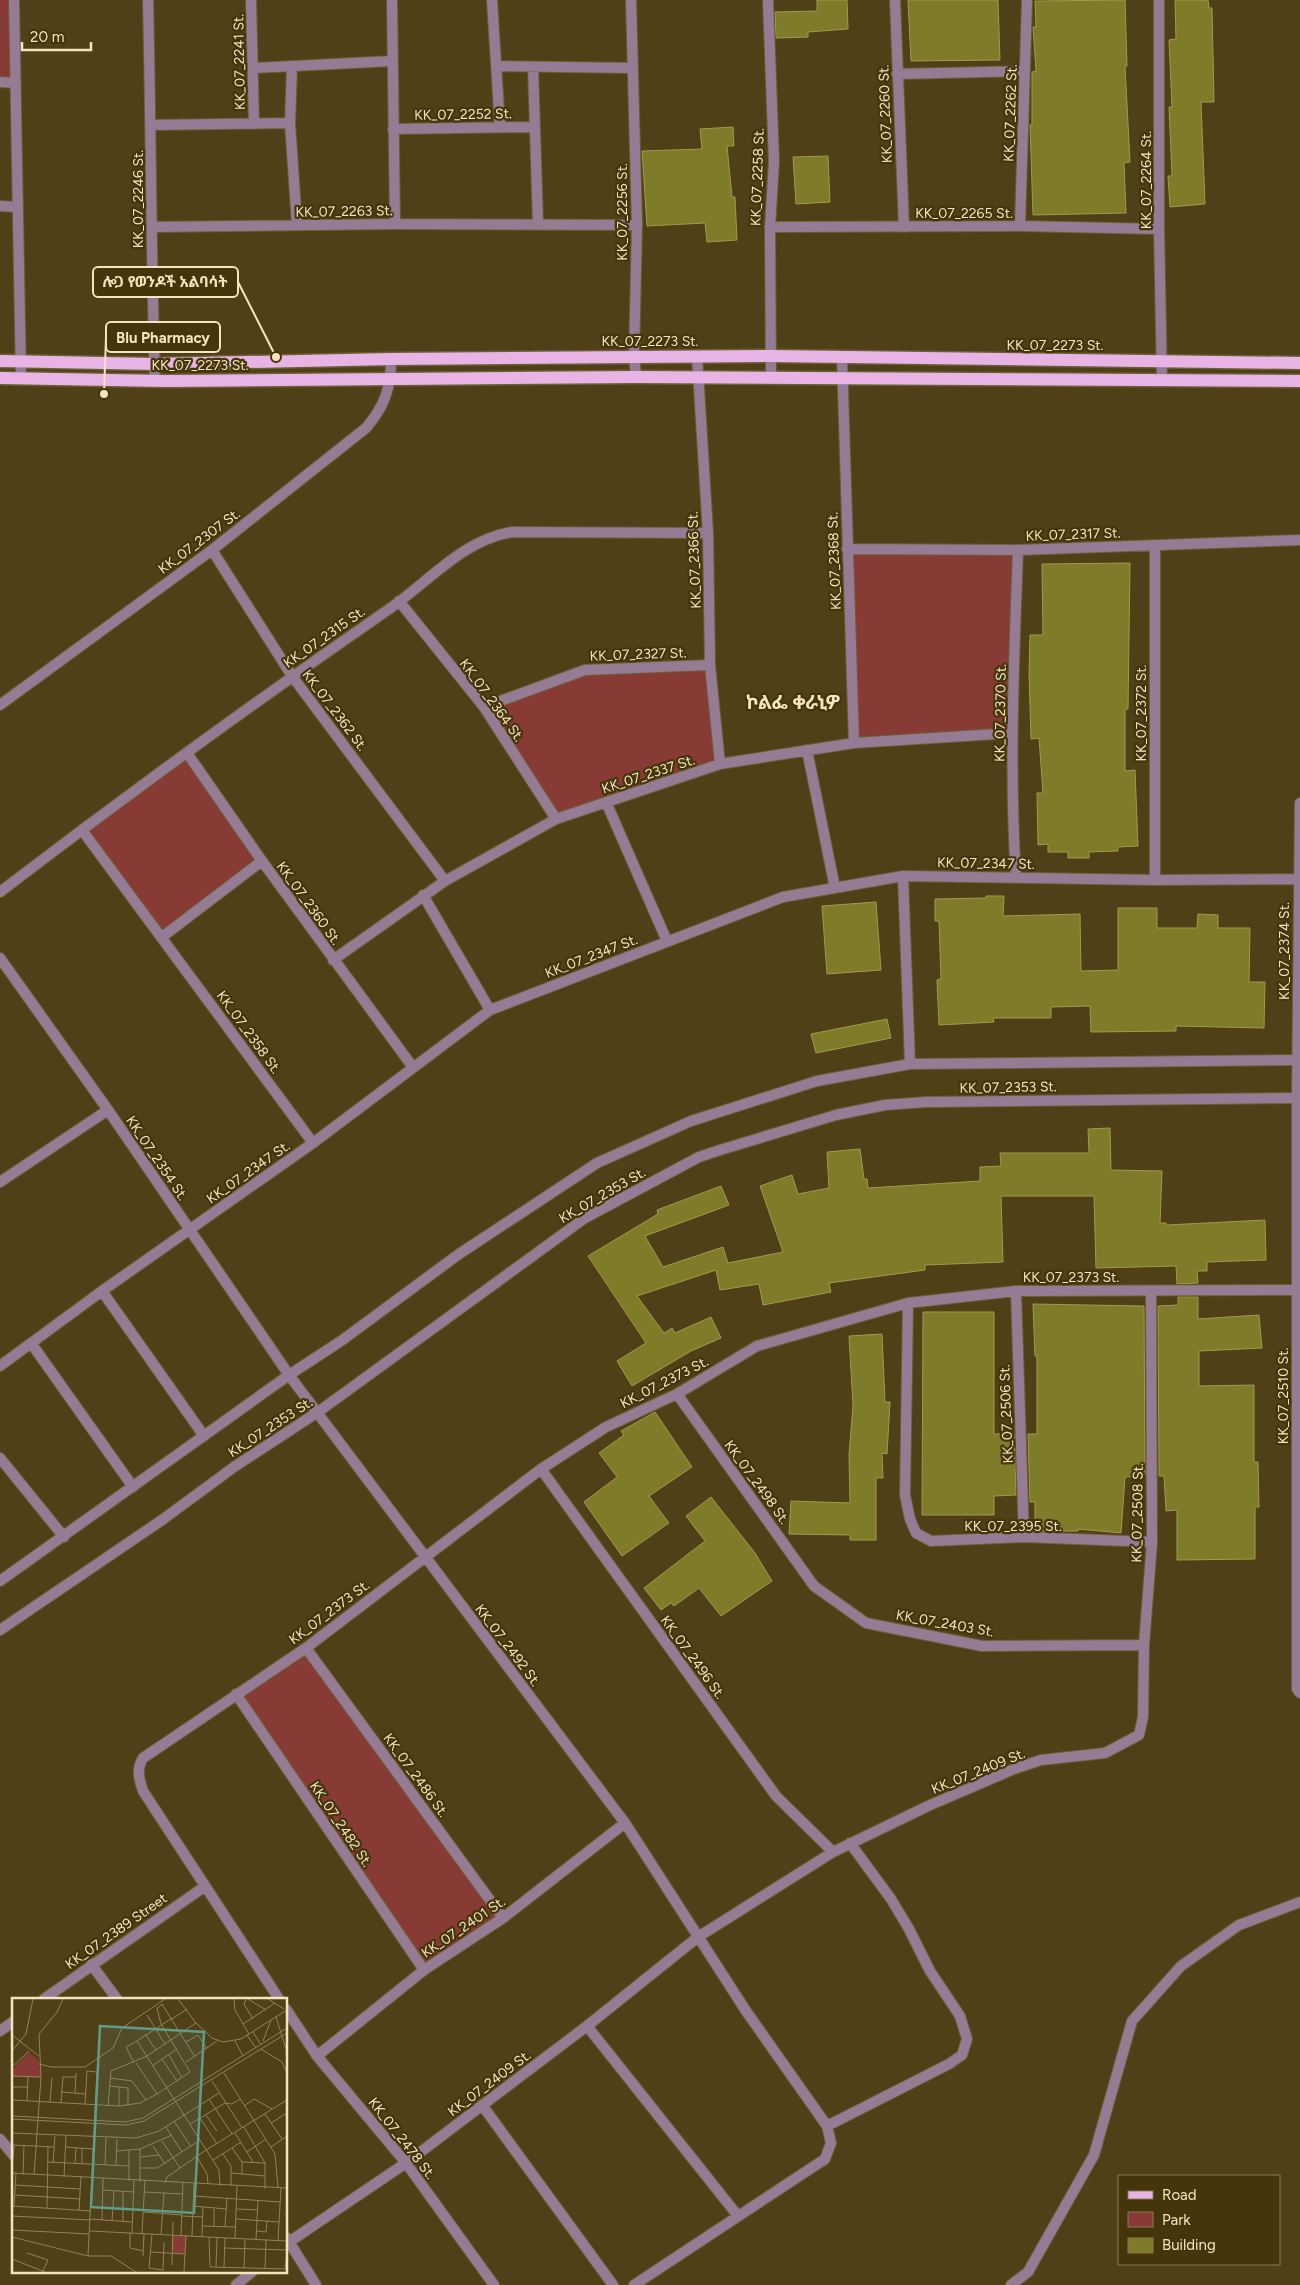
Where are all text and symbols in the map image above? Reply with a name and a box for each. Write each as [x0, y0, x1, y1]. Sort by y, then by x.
street label: KK_07_2241 St. [230, 14, 249, 110]
scale bar [22, 20, 91, 52]
text: 20 m [30, 28, 64, 46]
street label: KK_07_2260 St. [875, 64, 896, 164]
street label: KK_07_2262 St. [1000, 64, 1021, 162]
street label: KK_07_2252 St. [414, 105, 512, 124]
street label: KK_07_2258 St. [747, 127, 768, 226]
street label: KK_07_2264 St. [1138, 131, 1155, 229]
street label: KK_07_2246 St. [130, 150, 147, 248]
street label: KK_07_2256 St. [614, 163, 631, 261]
street label: KK_07_2263 St. [295, 202, 393, 221]
street label: KK_07_2265 St. [915, 205, 1013, 222]
callout: ሎጋ የወንዶች አልባሳት [93, 267, 238, 297]
text: ሎጋ የወንዶች አልባሳት [103, 273, 228, 291]
callout: Blu Pharmacy [106, 322, 220, 352]
text: Blu Pharmacy [116, 329, 210, 347]
street label: KK_07_2273 St. [602, 333, 699, 350]
street label: KK_07_2273 St. [1007, 337, 1104, 354]
street label: KK_07_2273 St. [152, 357, 249, 374]
street label: KK_07_2307 St. [155, 505, 244, 578]
street label: KK_07_2366 St. [684, 511, 705, 609]
street label: KK_07_2368 St. [824, 512, 845, 610]
street label: KK_07_2317 St. [1025, 524, 1121, 545]
street label: KK_07_2315 St. [280, 603, 368, 672]
street label: KK_07_2327 St. [589, 644, 687, 665]
street label: KK_07_2364 St. [456, 656, 527, 745]
street label: KK_07_2370 St. [991, 664, 1010, 762]
street label: KK_07_2372 St. [1133, 664, 1150, 761]
street label: KK_07_2362 St. [299, 666, 371, 754]
district label: ኮልፌ ቀራኒዎ [746, 691, 840, 714]
street label: KK_07_2337 St. [600, 751, 697, 797]
street label: KK_07_2347 St. [937, 854, 1035, 873]
street label: KK_07_2360 St. [273, 858, 344, 948]
street label: KK_07_2374 St. [1276, 902, 1293, 1000]
street label: KK_07_2347 St. [543, 931, 640, 982]
street label: KK_07_2358 St. [213, 988, 284, 1077]
street label: KK_07_2353 St. [959, 1078, 1057, 1097]
street label: KK_07_2354 St. [122, 1113, 191, 1204]
street label: KK_07_2347 St. [203, 1137, 293, 1207]
street label: KK_07_2353 St. [556, 1164, 649, 1227]
street label: KK_07_2373 St. [1023, 1269, 1119, 1286]
street label: KK_07_2510 St. [1275, 1348, 1292, 1444]
street label: KK_07_2373 St. [617, 1353, 711, 1412]
street label: KK_07_2506 St. [996, 1364, 1017, 1464]
street label: KK_07_2353 St. [225, 1394, 316, 1461]
street label: KK_07_2498 St. [721, 1437, 793, 1527]
street label: KK_07_2508 St. [1128, 1463, 1147, 1563]
street label: KK_07_2395 St. [964, 1518, 1062, 1535]
street label: KK_07_2373 St. [286, 1576, 373, 1648]
street label: KK_07_2492 St. [471, 1601, 544, 1690]
street label: KK_07_2403 St. [895, 1607, 995, 1640]
street label: KK_07_2496 St. [657, 1612, 728, 1702]
street label: KK_07_2486 St. [380, 1730, 452, 1820]
street label: KK_07_2409 St. [929, 1745, 1028, 1798]
street label: KK_07_2482 St. [306, 1778, 375, 1870]
street label: KK_07_2389 Street [62, 1890, 171, 1973]
street label: KK_07_2401 St. [418, 1893, 508, 1962]
inset map [12, 1998, 288, 2272]
street label: KK_07_2409 St. [444, 2047, 534, 2120]
street label: KK_07_2478 St. [365, 2094, 439, 2183]
legend [1118, 2175, 1280, 2265]
text: Road [1162, 2186, 1197, 2204]
text: Park [1162, 2211, 1191, 2229]
text: Building [1162, 2236, 1216, 2254]

